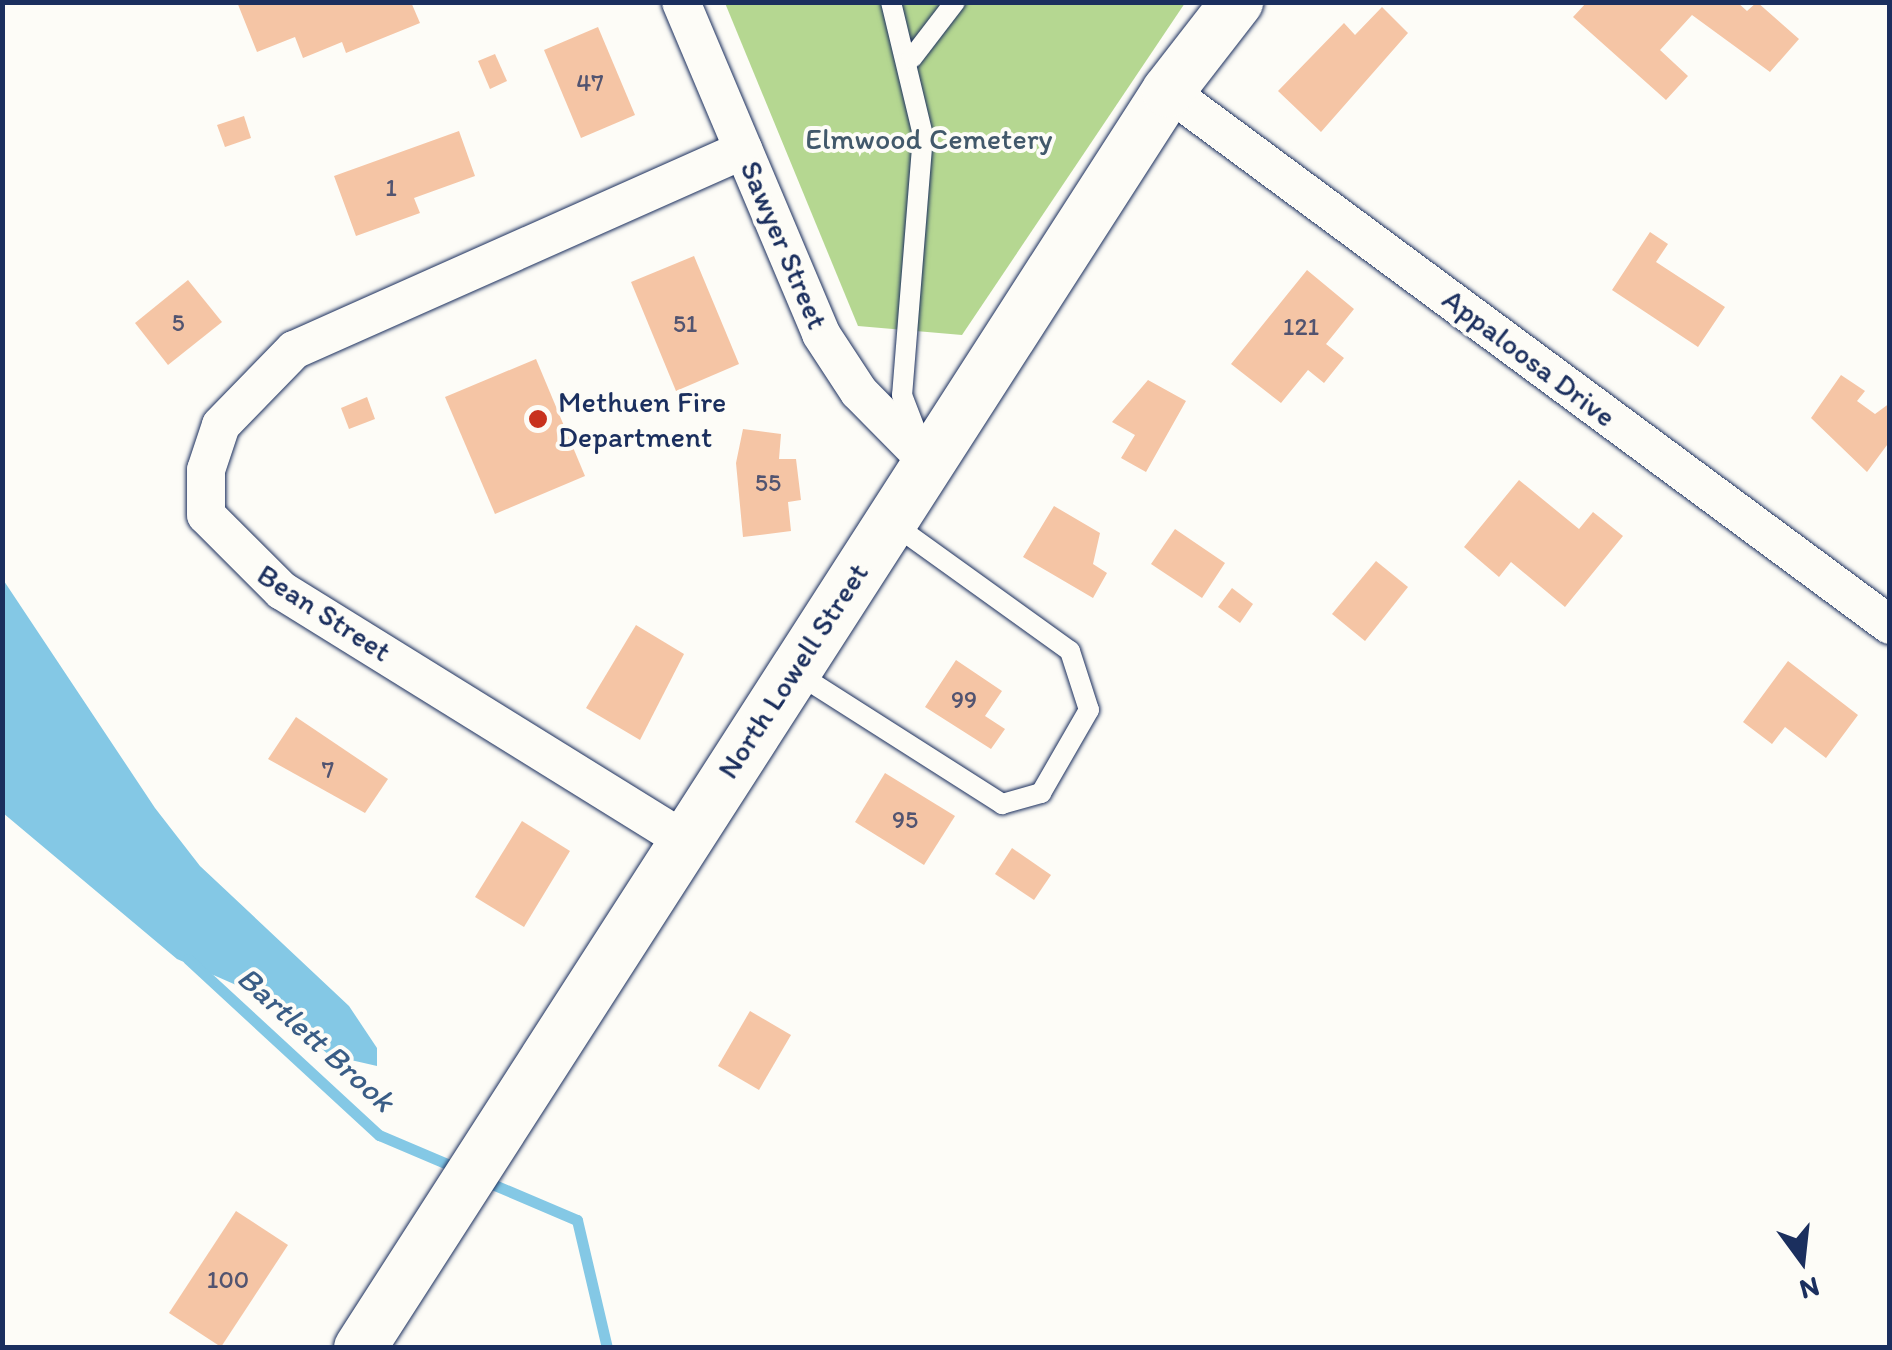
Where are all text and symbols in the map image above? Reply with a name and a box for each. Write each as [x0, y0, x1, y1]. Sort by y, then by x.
house number: 47 [576, 67, 604, 97]
park label: Elmwood Cemetery [805, 121, 1053, 157]
street label: Sawyer Street [732, 155, 836, 335]
house number: 1 [385, 172, 397, 202]
street label: Appaloosa Drive [1435, 281, 1623, 435]
house number: 5 [171, 307, 185, 337]
house number: 51 [673, 308, 697, 338]
house number: 121 [1283, 311, 1319, 341]
place label: Methuen Fire Department [558, 384, 726, 454]
marker: Methuen Fire Department [527, 408, 549, 430]
house number: 55 [755, 467, 781, 497]
street label: Bean Street [251, 557, 397, 669]
street label: North Lowell Street [710, 557, 876, 785]
house number: 99 [951, 684, 977, 714]
house number: 7 [322, 754, 334, 784]
house number: 95 [892, 804, 918, 834]
water label: Bartlett Brook [229, 958, 403, 1120]
north arrow [1752, 1210, 1852, 1310]
house number: 100 [207, 1264, 249, 1294]
text: N [1796, 1270, 1823, 1308]

